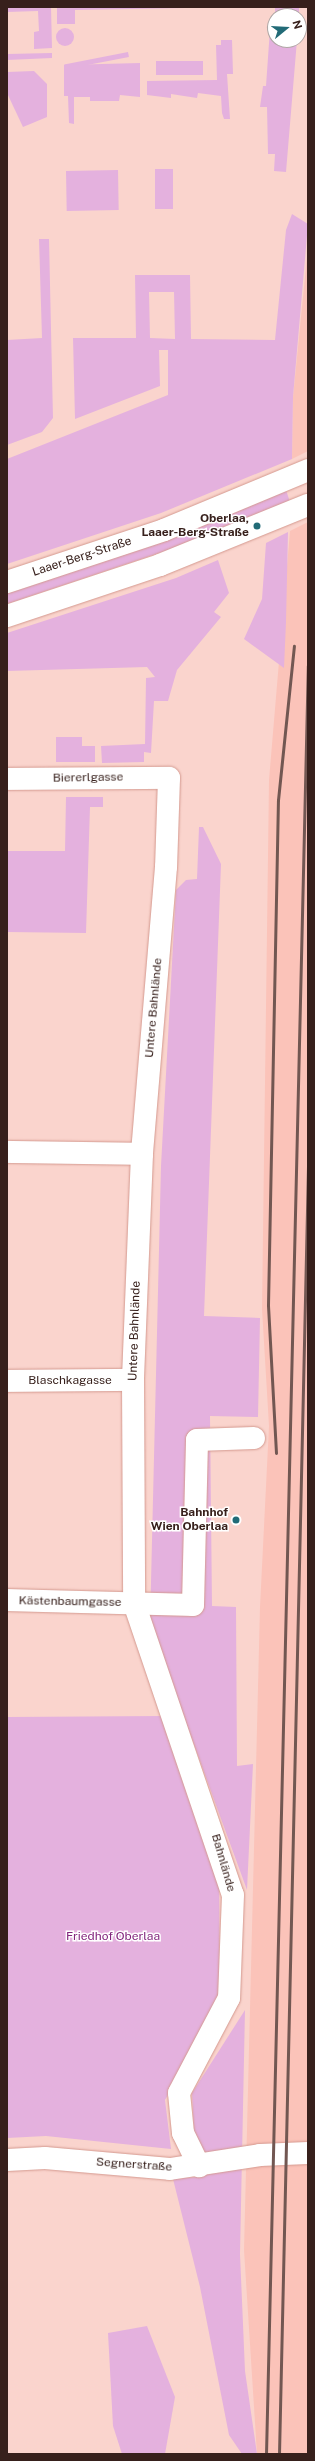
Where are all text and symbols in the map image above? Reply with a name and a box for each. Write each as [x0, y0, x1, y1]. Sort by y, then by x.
north arrow [267, 8, 307, 48]
text: N [290, 19, 304, 31]
place label: Oberlaa, Laaer-Berg-Straße [141, 512, 249, 540]
marker: Oberlaa, Laaer-Berg-Straße [252, 521, 262, 531]
street label: Laaer-Berg-Straße [31, 534, 133, 580]
street label: Biererlgasse [53, 770, 123, 786]
street label: Untere Bahnlände [142, 957, 166, 1059]
street label: Untere Bahnlände [126, 1281, 144, 1381]
street label: Blaschkagasse [28, 1374, 112, 1388]
place label: Bahnhof Wien Oberlaa [151, 1506, 228, 1534]
marker: Bahnhof Wien Oberlaa [231, 1515, 241, 1525]
street label: Kästenbaumgasse [19, 1594, 121, 1610]
street label: Bahnlände [208, 1832, 238, 1894]
park label: Friedhof Oberlaa [66, 1930, 160, 1944]
street label: Segnerstraße [95, 2155, 173, 2175]

